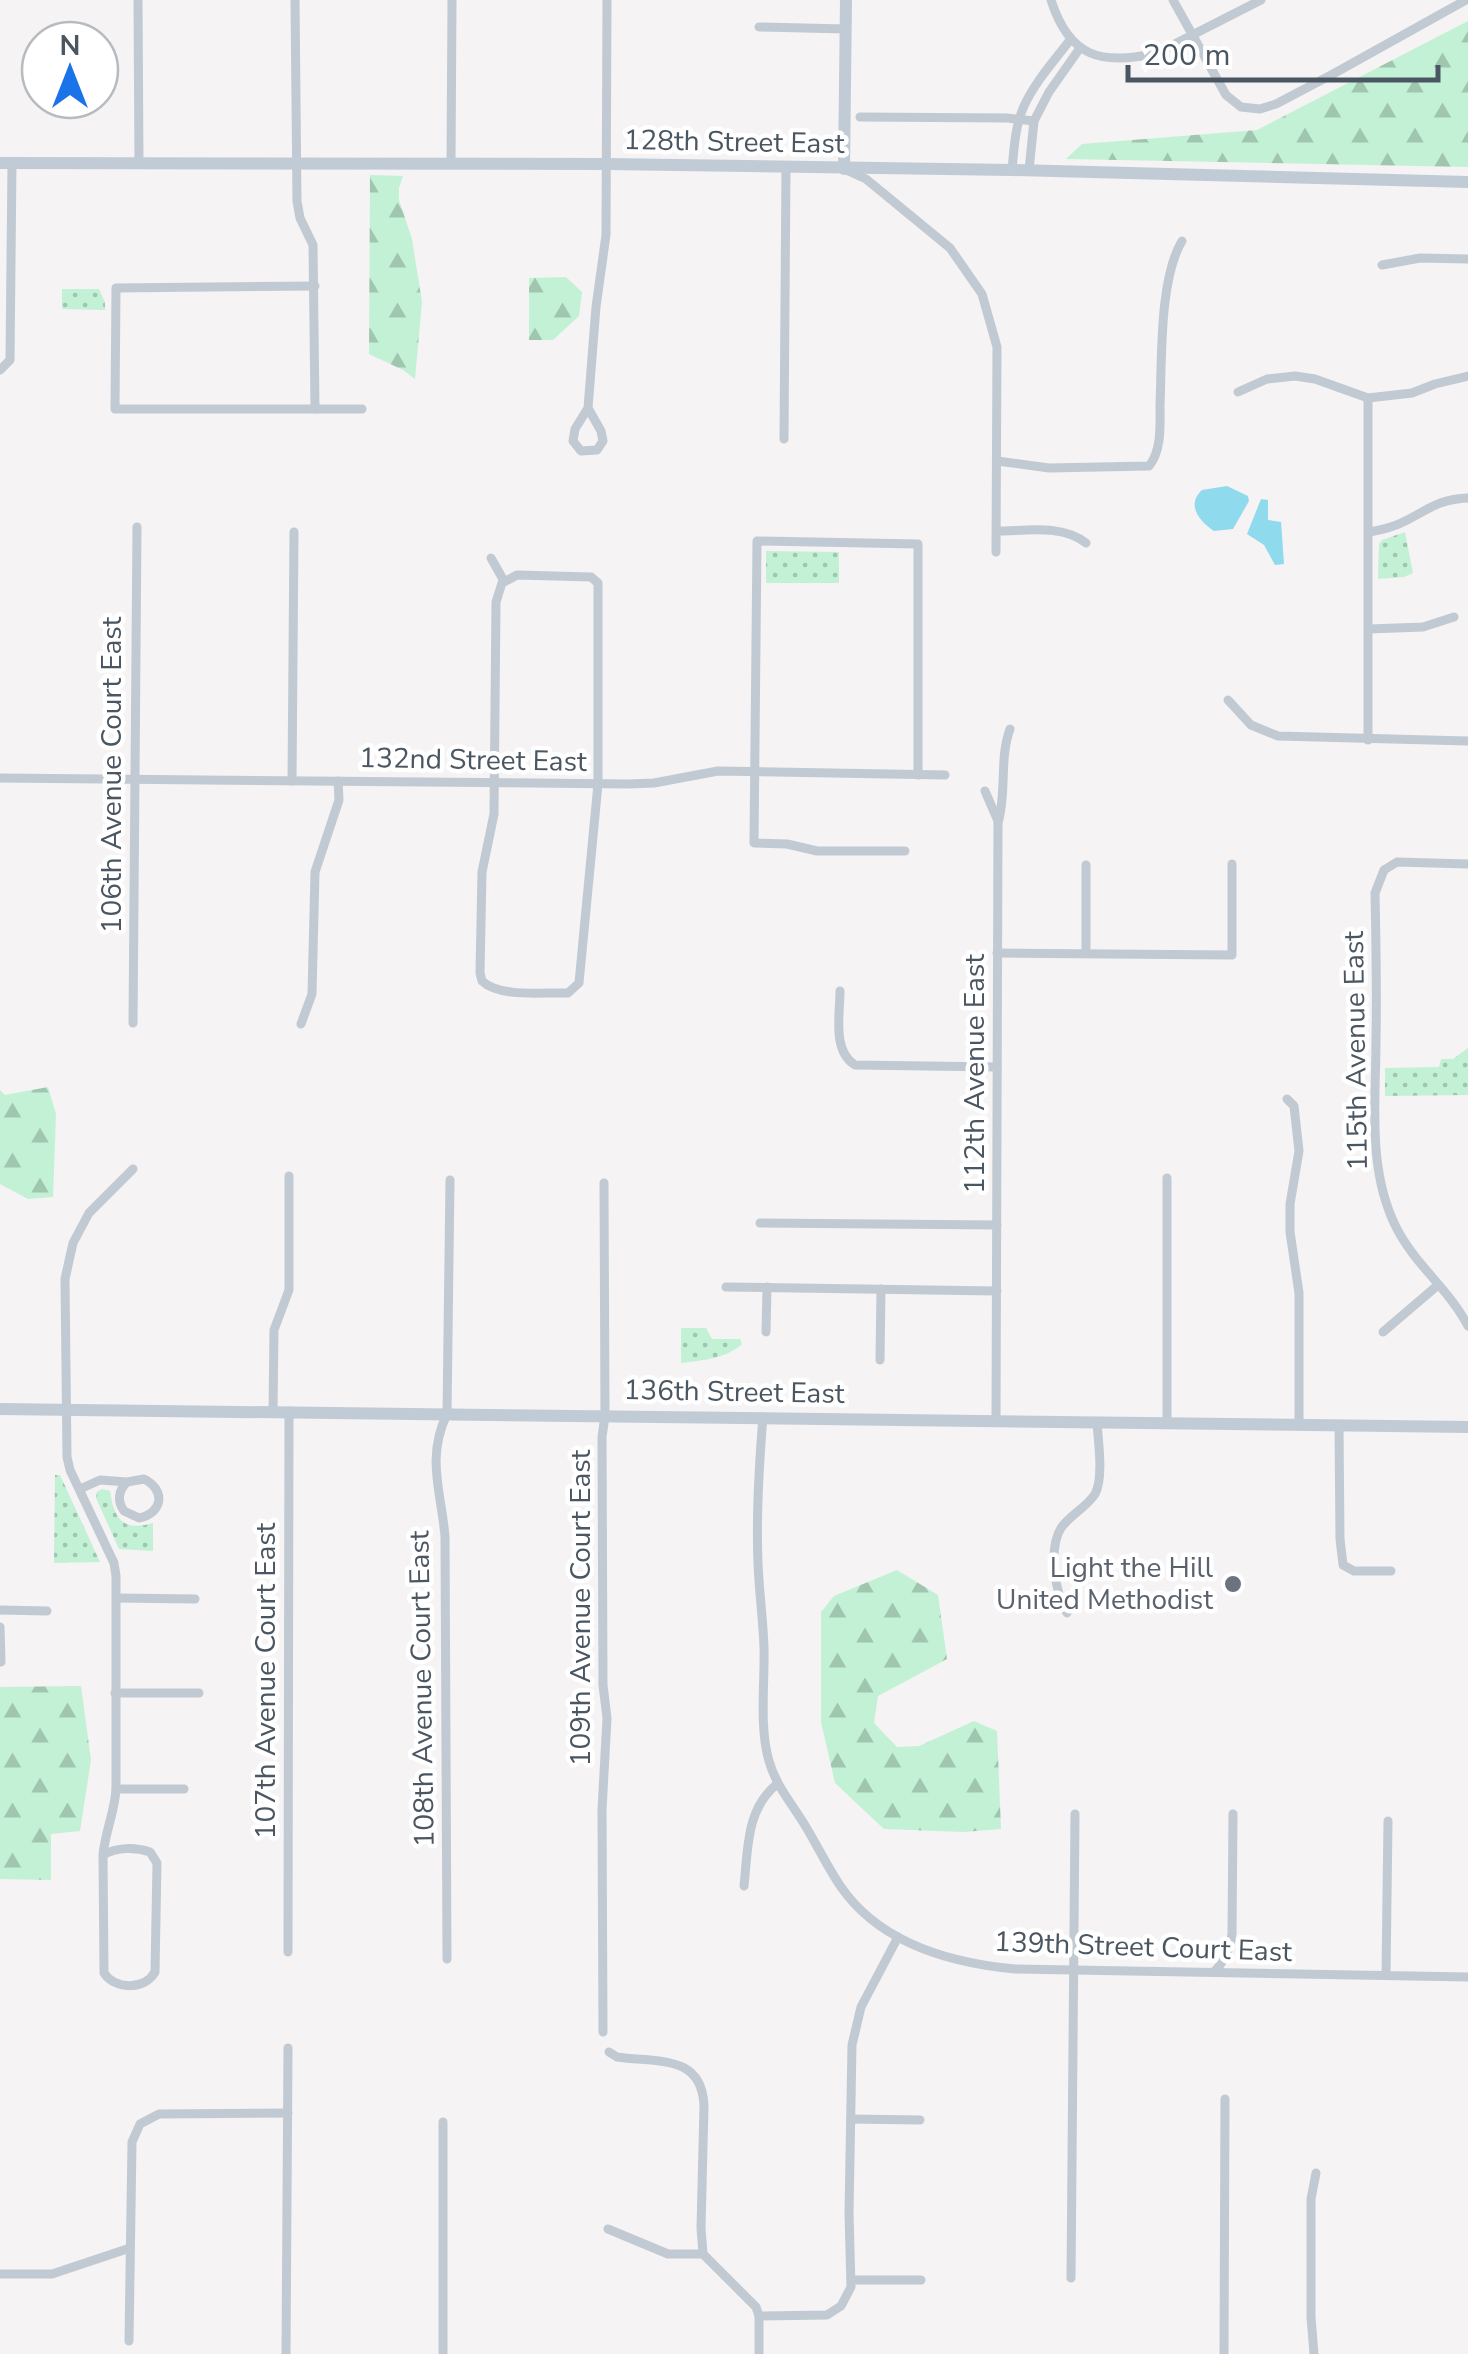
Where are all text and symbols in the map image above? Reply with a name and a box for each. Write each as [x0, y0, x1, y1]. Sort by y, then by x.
north arrow [20, 20, 120, 120]
scale bar [1128, 20, 1438, 82]
text: N [60, 27, 80, 65]
text: 200 m [1143, 35, 1230, 76]
street label: 128th Street East [623, 121, 845, 163]
street label: 106th Avenue Court East [93, 616, 131, 933]
street label: 132nd Street East [359, 739, 587, 781]
street label: 115th Avenue East [1335, 931, 1377, 1171]
street label: 112th Avenue East [956, 954, 994, 1194]
street label: 136th Street East [623, 1371, 845, 1413]
street label: 109th Avenue Court East [562, 1449, 600, 1766]
street label: 107th Avenue Court East [247, 1522, 285, 1839]
street label: 108th Avenue Court East [400, 1530, 444, 1848]
place label: Light the Hill United Methodist [996, 1549, 1214, 1619]
marker: Light the Hill United Methodist [1222, 1573, 1244, 1595]
street label: 139th Street Court East [993, 1923, 1293, 1971]

